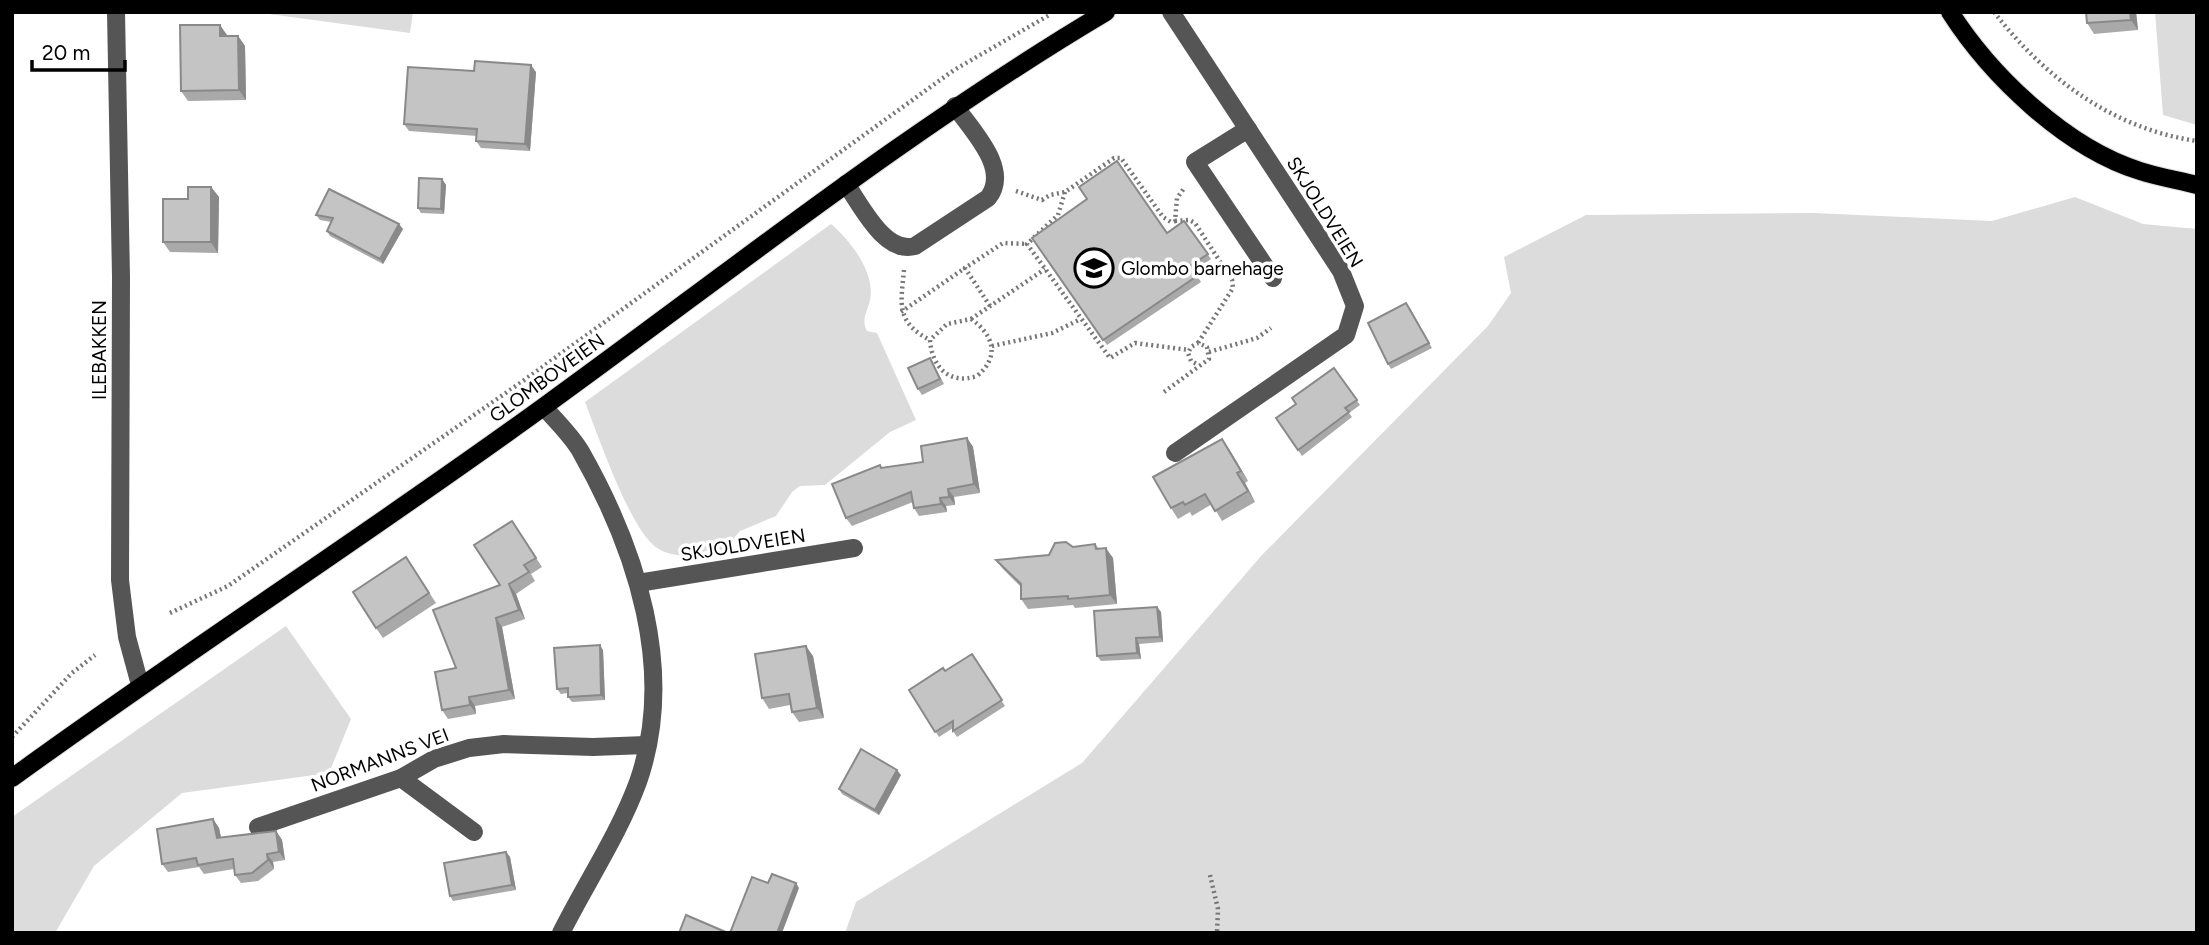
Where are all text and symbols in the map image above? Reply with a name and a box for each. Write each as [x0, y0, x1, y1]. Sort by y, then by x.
scale bar [32, 28, 124, 72]
text: 20 m [42, 40, 90, 65]
street label: SKJOLDVEIEN [1282, 152, 1368, 272]
school or university icon: Glombo barnehage [1073, 247, 1115, 289]
place label: Glombo barnehage [1121, 257, 1284, 280]
street label: ILEBAKKEN [88, 300, 111, 400]
street label: GLOMBOVEIEN [485, 329, 609, 427]
street label: SKJOLDVEIEN [679, 524, 807, 566]
street label: NORMANNS VEI [308, 723, 452, 797]

